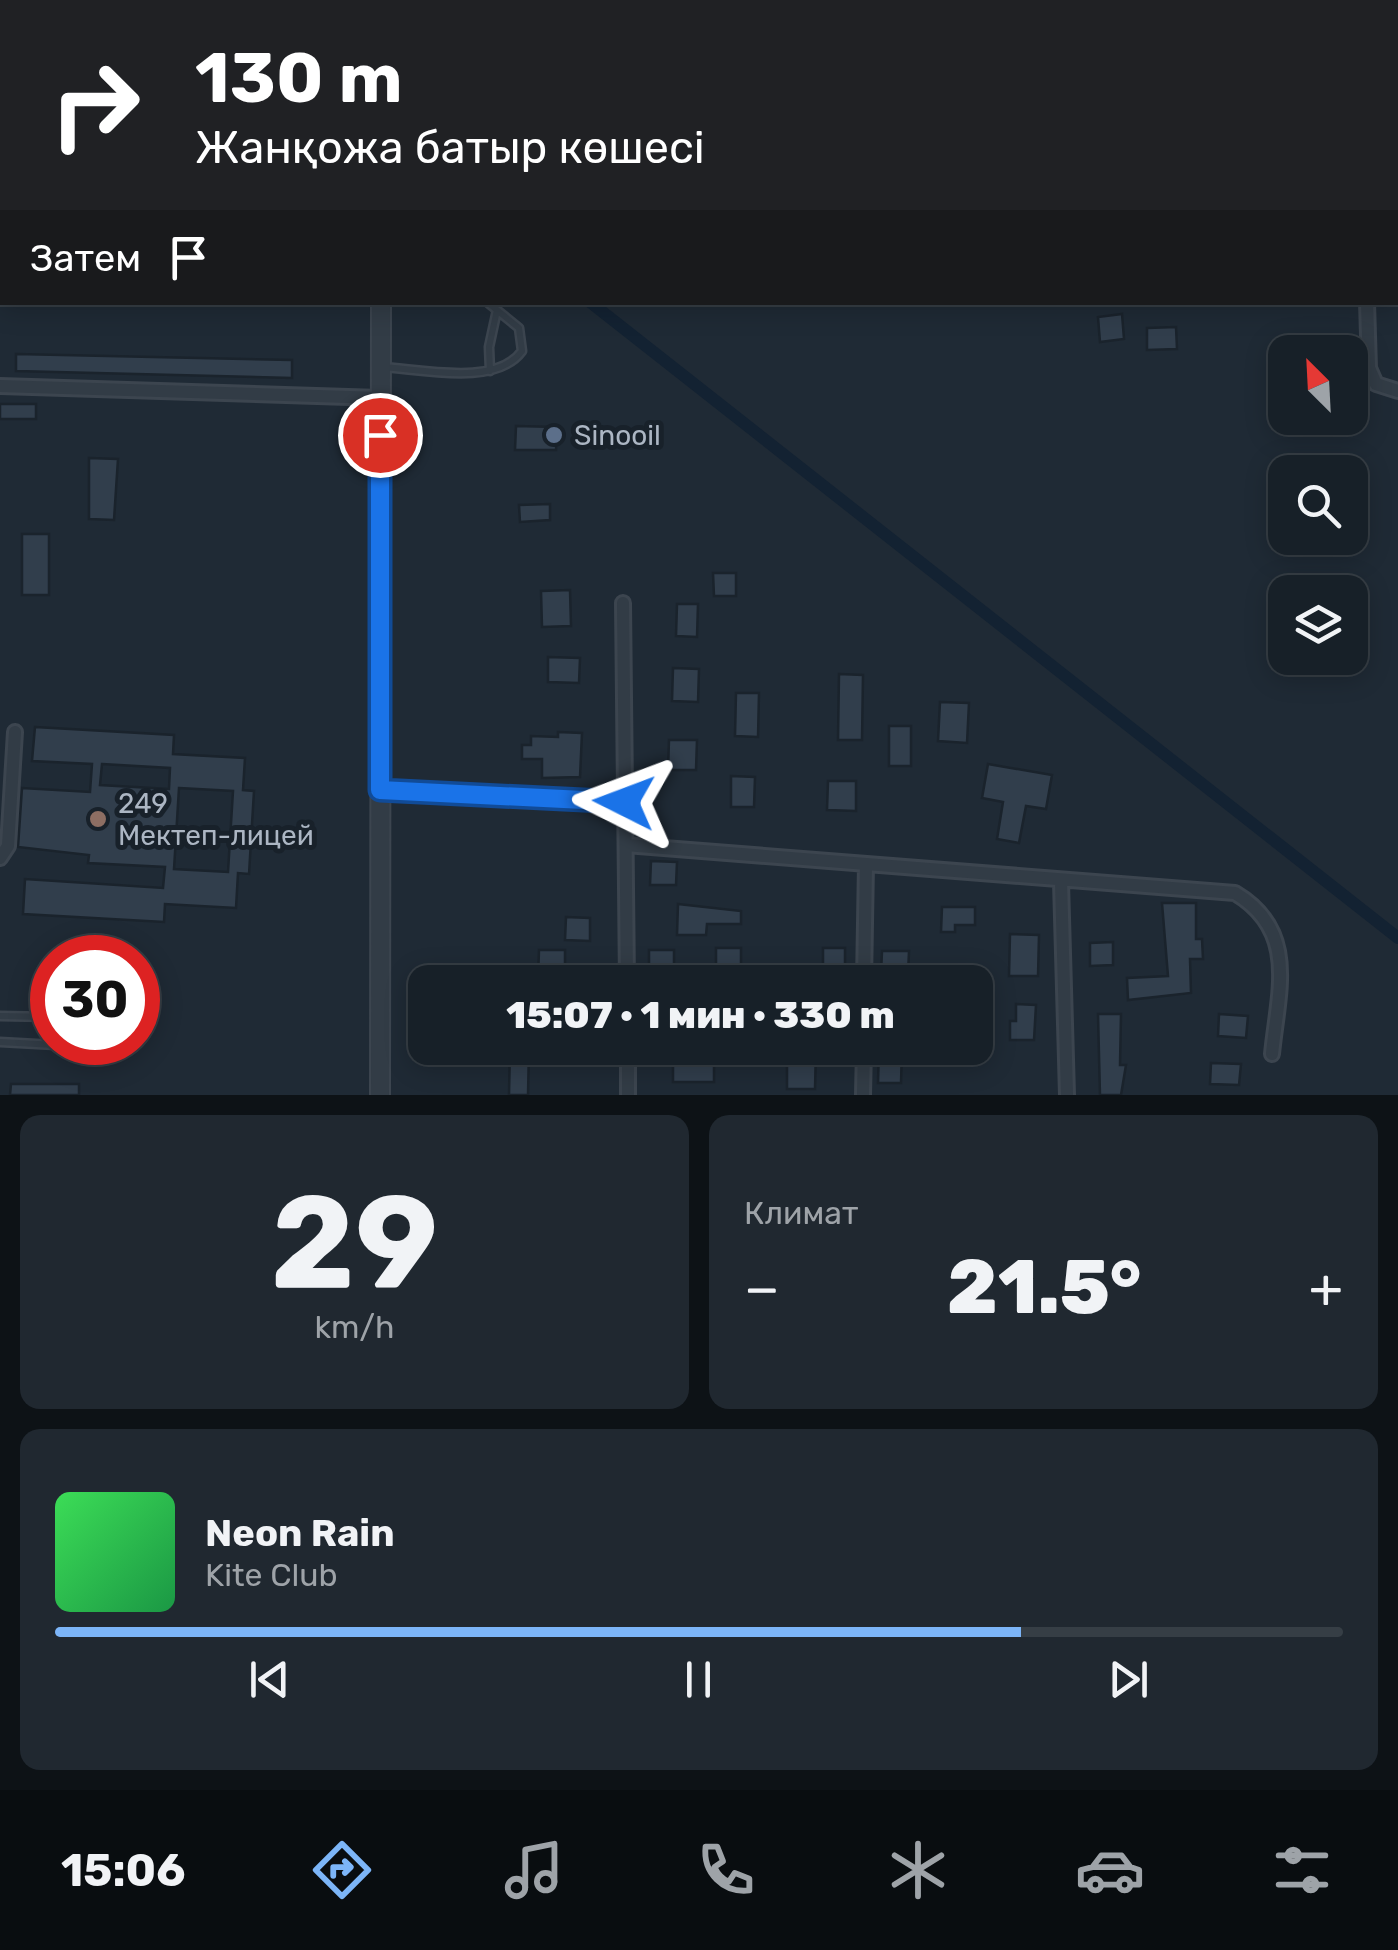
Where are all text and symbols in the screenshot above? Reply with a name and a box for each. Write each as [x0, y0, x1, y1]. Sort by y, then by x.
text: 130 m [195, 37, 403, 120]
icon: right [30, 40, 160, 170]
text: Жанқожа батыр көшесі [195, 121, 705, 174]
icon: arrive [161, 230, 216, 285]
text: Затем [30, 235, 141, 281]
north arrow [1268, 335, 1368, 435]
map controls [1268, 335, 1368, 675]
pin [338, 393, 423, 478]
icon: arrive [353, 408, 408, 463]
place label: Sinooil [574, 419, 661, 452]
marker: Sinooil [543, 424, 565, 446]
button: search [1268, 455, 1368, 555]
button: layers [1268, 575, 1368, 675]
position arrow [572, 750, 676, 854]
place label: 249 Мектеп-лицей [118, 787, 314, 852]
marker: 249 Мектеп-лицей [87, 808, 109, 830]
speed limit sign: 30 [30, 935, 160, 1065]
text: 15:07 · 1 мин · 330 m [506, 992, 895, 1038]
text: 29 [271, 1165, 438, 1320]
text: Климат [744, 1194, 858, 1232]
text: 21.5° [947, 1243, 1141, 1332]
text: − [744, 1256, 780, 1321]
text: + [1309, 1256, 1343, 1321]
text: km/h [315, 1308, 394, 1346]
text: Neon Rain [205, 1510, 395, 1556]
text: Kite Club [205, 1556, 338, 1594]
icon: previous [242, 1652, 297, 1707]
icon: pause [671, 1652, 726, 1707]
icon: next [1101, 1652, 1156, 1707]
icon: directions [307, 1835, 377, 1905]
icon: music [499, 1835, 569, 1905]
icon: phone [691, 1835, 761, 1905]
icon: climate [883, 1835, 953, 1905]
icon: car [1075, 1835, 1145, 1905]
icon: filters [1267, 1835, 1337, 1905]
text: 15:06 [61, 1844, 185, 1897]

